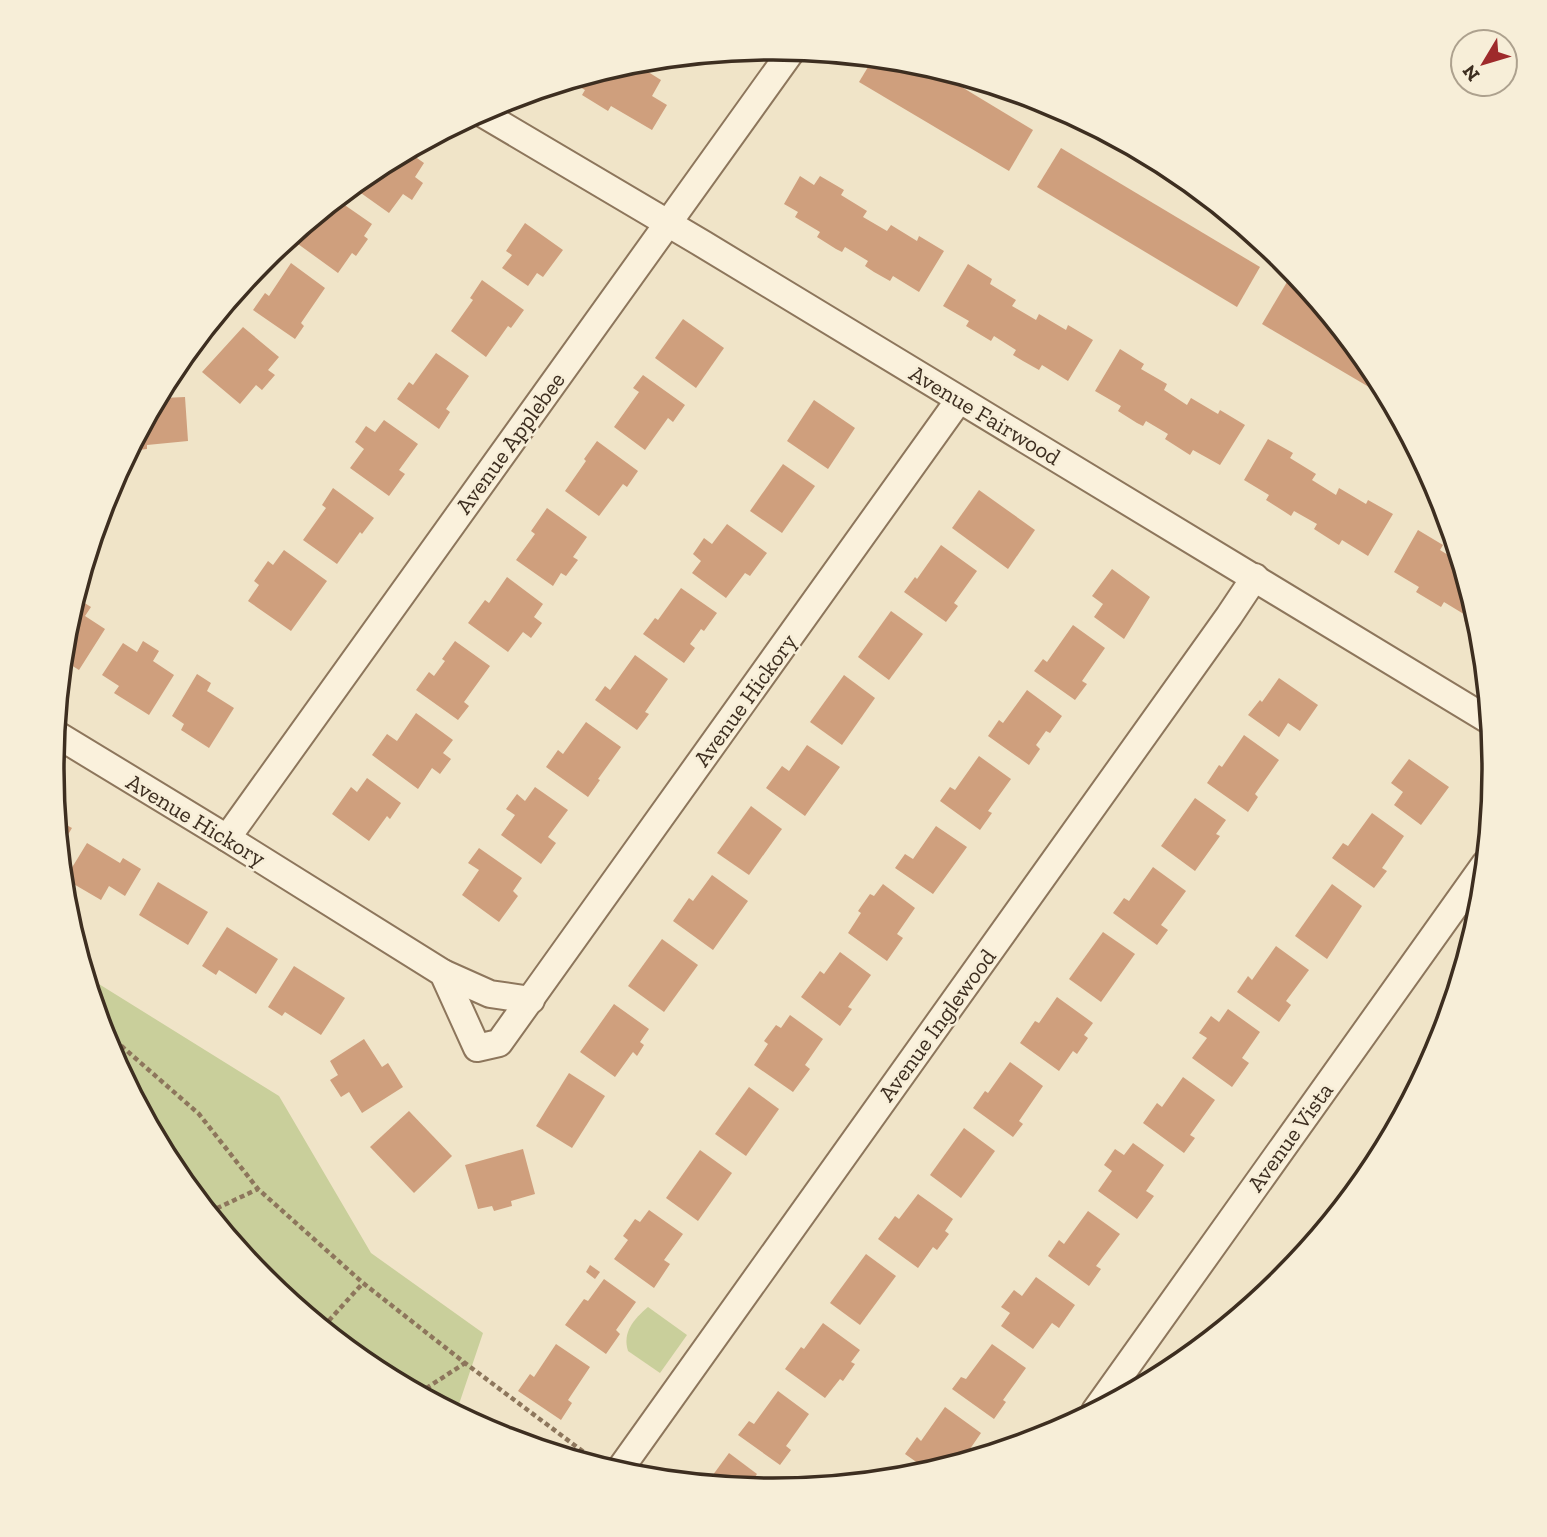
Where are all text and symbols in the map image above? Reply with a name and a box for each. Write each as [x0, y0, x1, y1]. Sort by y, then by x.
north arrow [1449, 28, 1519, 98]
text: N [1457, 60, 1485, 86]
street label: Avenue Fairwood [904, 359, 1066, 471]
street label: Avenue Applebee [449, 367, 571, 519]
street label: Avenue Hickory [687, 628, 803, 772]
street label: Avenue Hickory [121, 767, 271, 873]
street label: Avenue Inglewood [872, 943, 1002, 1107]
street label: Avenue Vista [1241, 1077, 1339, 1197]

